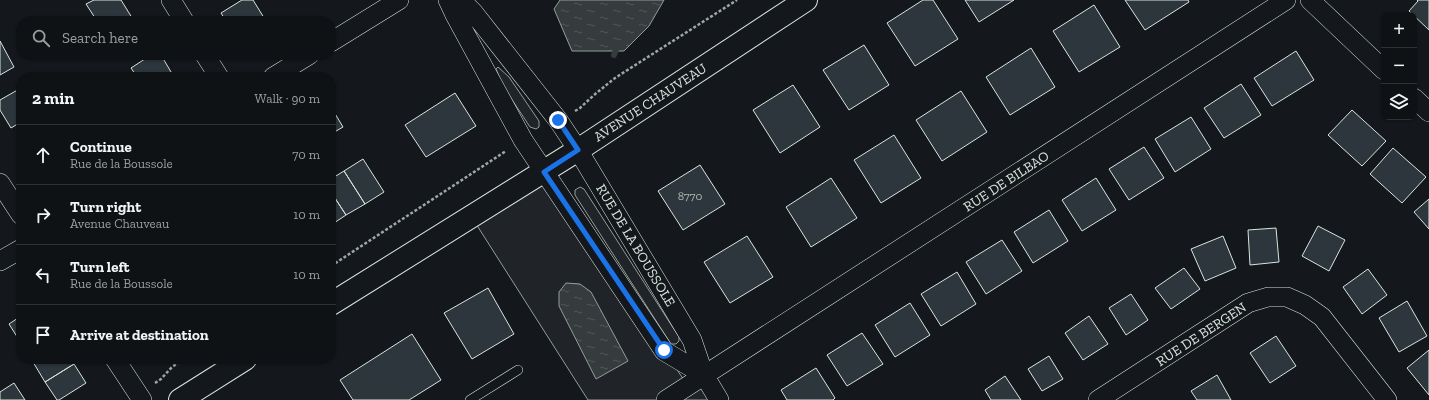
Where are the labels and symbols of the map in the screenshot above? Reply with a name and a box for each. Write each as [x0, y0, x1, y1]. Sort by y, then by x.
street label: AVENUE CHAUVEAU [591, 60, 710, 145]
route end [549, 111, 567, 129]
street label: RUE DE BILBAO [960, 147, 1052, 215]
street label: RUE DE LA BOUSSOLE [592, 181, 679, 310]
house number: 8770 [678, 189, 702, 203]
street label: RUE DE BERGEN [1153, 299, 1250, 370]
route start [655, 341, 673, 359]

